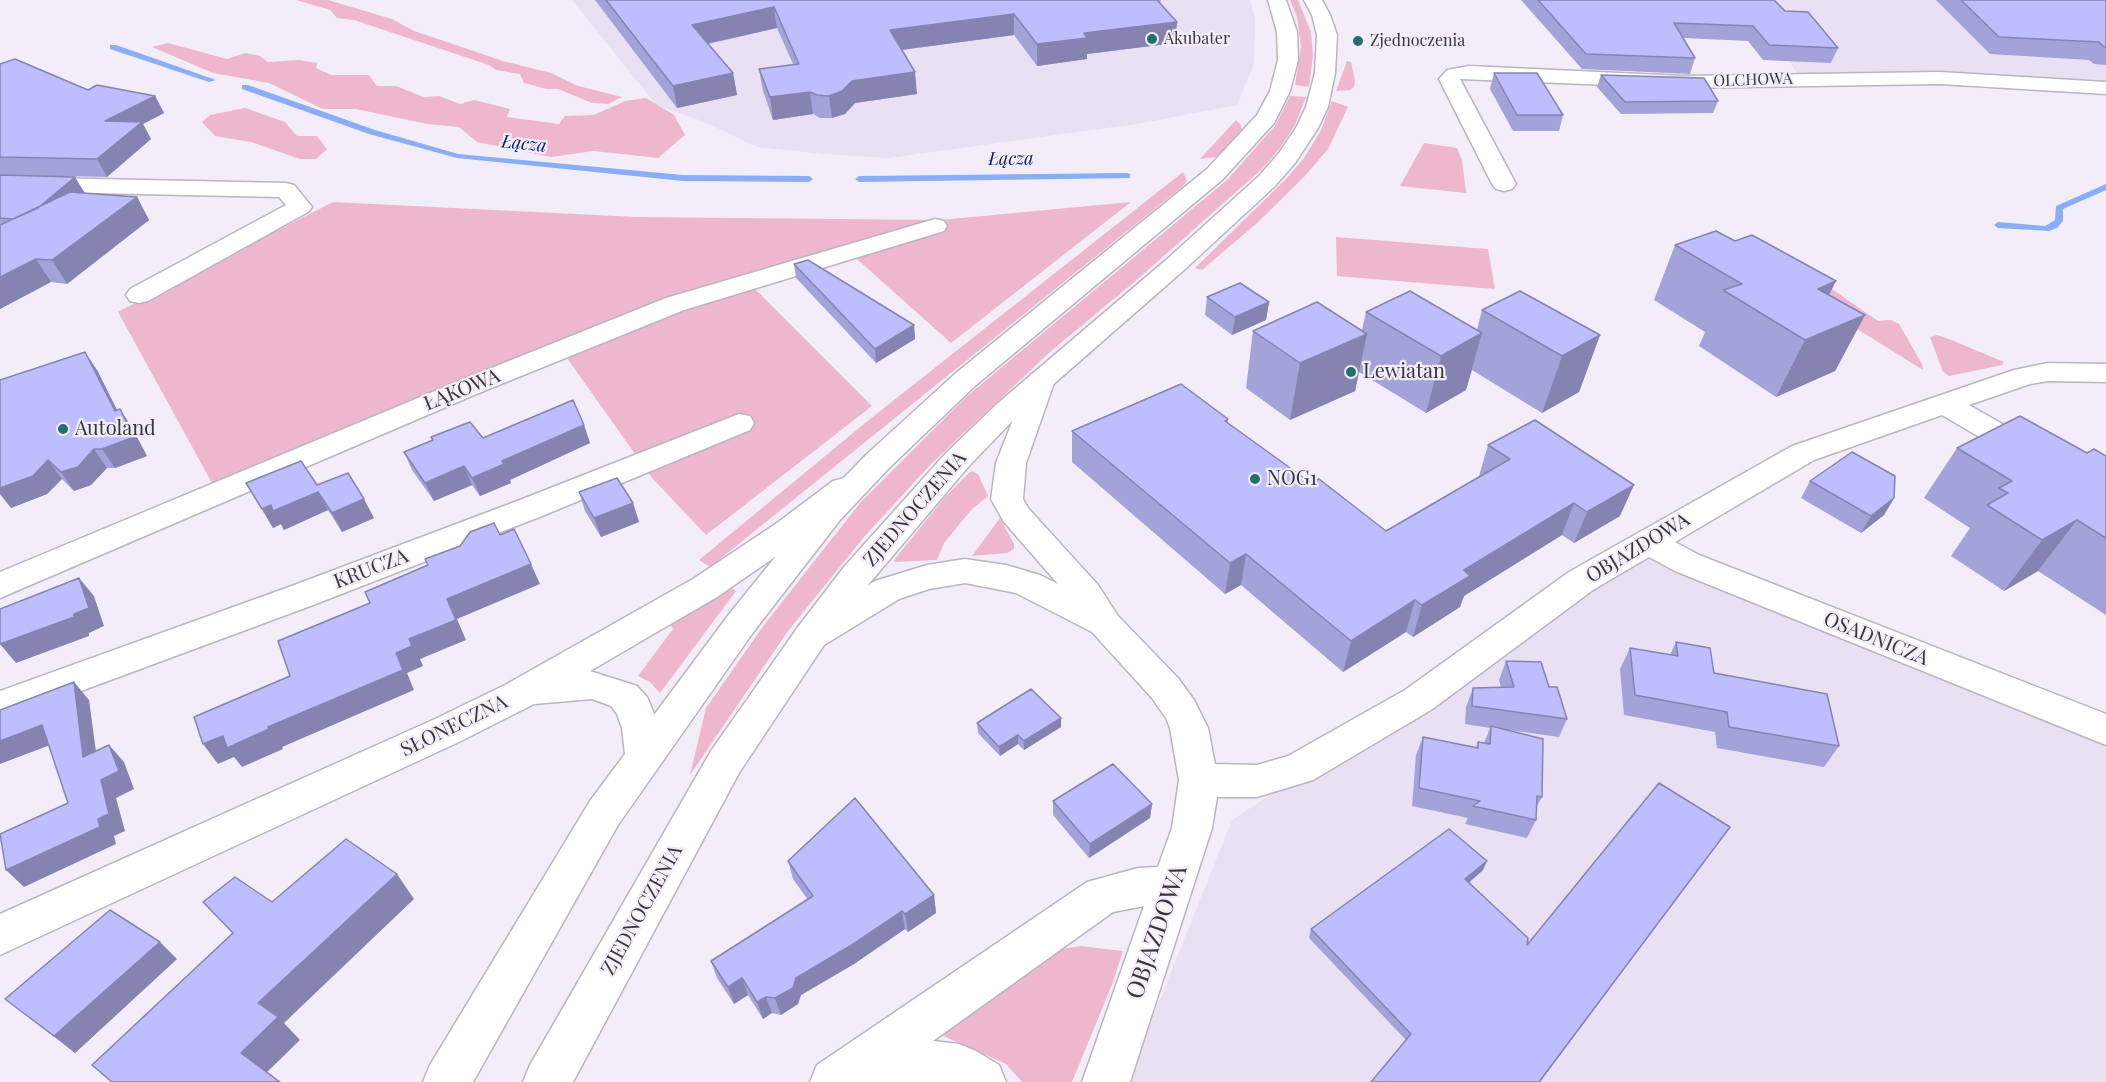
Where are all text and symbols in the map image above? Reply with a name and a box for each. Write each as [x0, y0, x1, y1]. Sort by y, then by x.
place label: Akubater [1164, 29, 1230, 49]
place label: Zjednoczenia [1370, 31, 1465, 51]
marker: Akubater [1145, 32, 1159, 46]
marker: Zjednoczenia [1351, 34, 1365, 48]
street label: OLCHOWA [1713, 69, 1793, 91]
water label: Łącza [500, 131, 548, 157]
water label: Łącza [988, 148, 1034, 170]
place label: Lewiatan [1363, 360, 1445, 384]
street label: ŁĄKOWA [420, 364, 504, 416]
marker: Lewiatan [1344, 365, 1358, 379]
place label: Autoland [75, 417, 156, 441]
marker: Autoland [56, 422, 70, 436]
street label: ZJEDNOCZENIA [858, 446, 972, 572]
place label: NOG1 [1267, 467, 1317, 491]
marker: NOG1 [1248, 472, 1262, 486]
street label: OBJAZDOWA [1582, 508, 1694, 588]
street label: KRUCZA [330, 544, 412, 594]
street label: OSADNICZA [1820, 607, 1932, 671]
street label: SŁONECZNA [397, 690, 511, 762]
street label: ZJEDNOCZENIA [596, 841, 688, 979]
street label: OBJAZDOWA [1121, 861, 1193, 1003]

